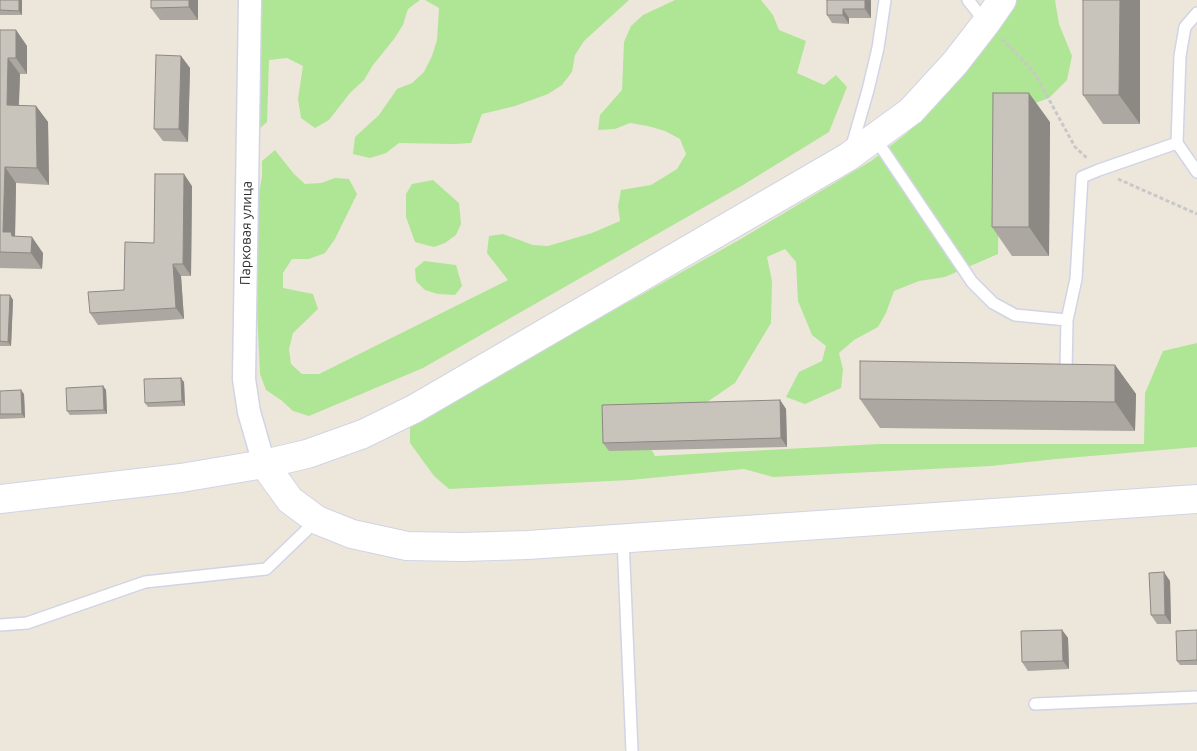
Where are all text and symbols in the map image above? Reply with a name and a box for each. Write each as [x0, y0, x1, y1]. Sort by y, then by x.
street label: Парковая улица [237, 181, 255, 285]

